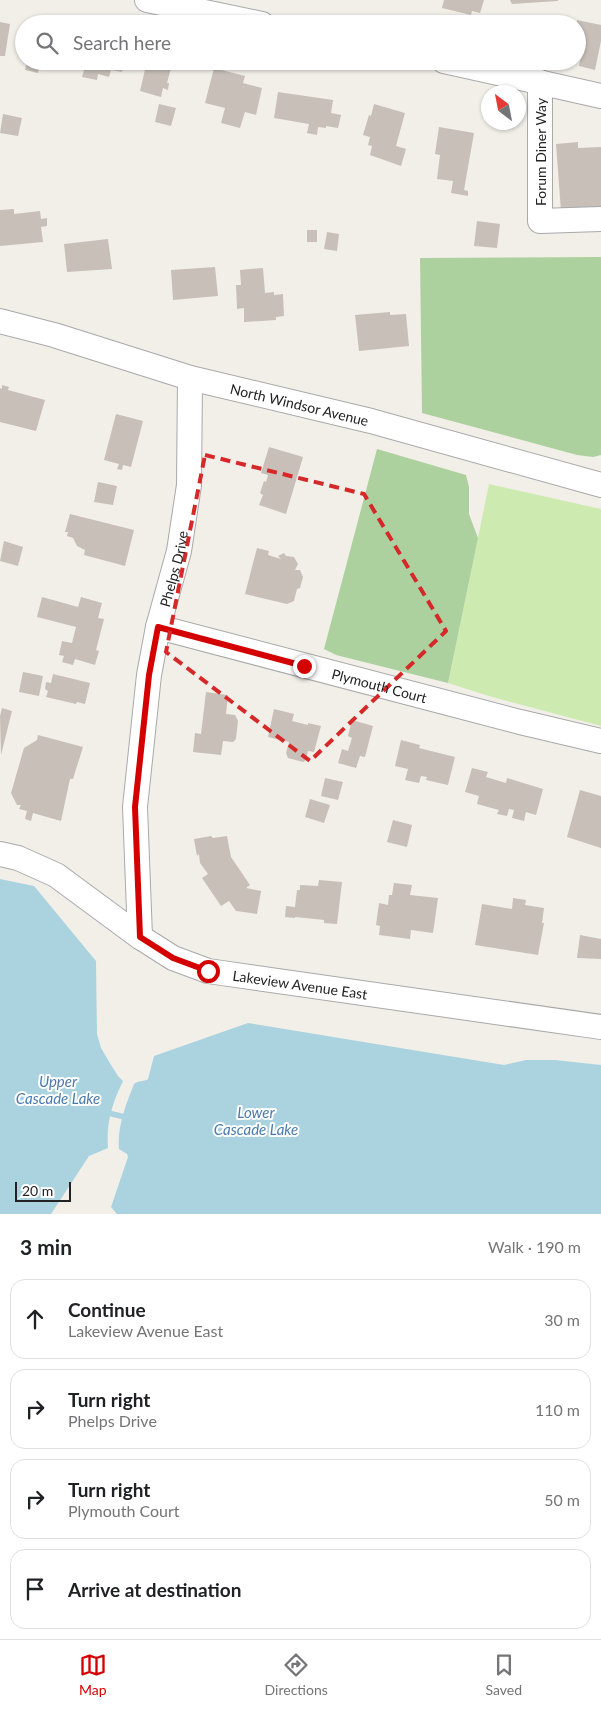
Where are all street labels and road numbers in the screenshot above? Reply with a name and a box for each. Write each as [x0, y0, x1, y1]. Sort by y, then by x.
street label: Forum Diner Way [532, 97, 549, 206]
street label: North Windsor Avenue [229, 379, 370, 429]
street label: Phelps Drive [156, 530, 190, 609]
street label: Plymouth Court [330, 665, 429, 706]
street label: Lakeview Avenue East [232, 966, 369, 1002]

